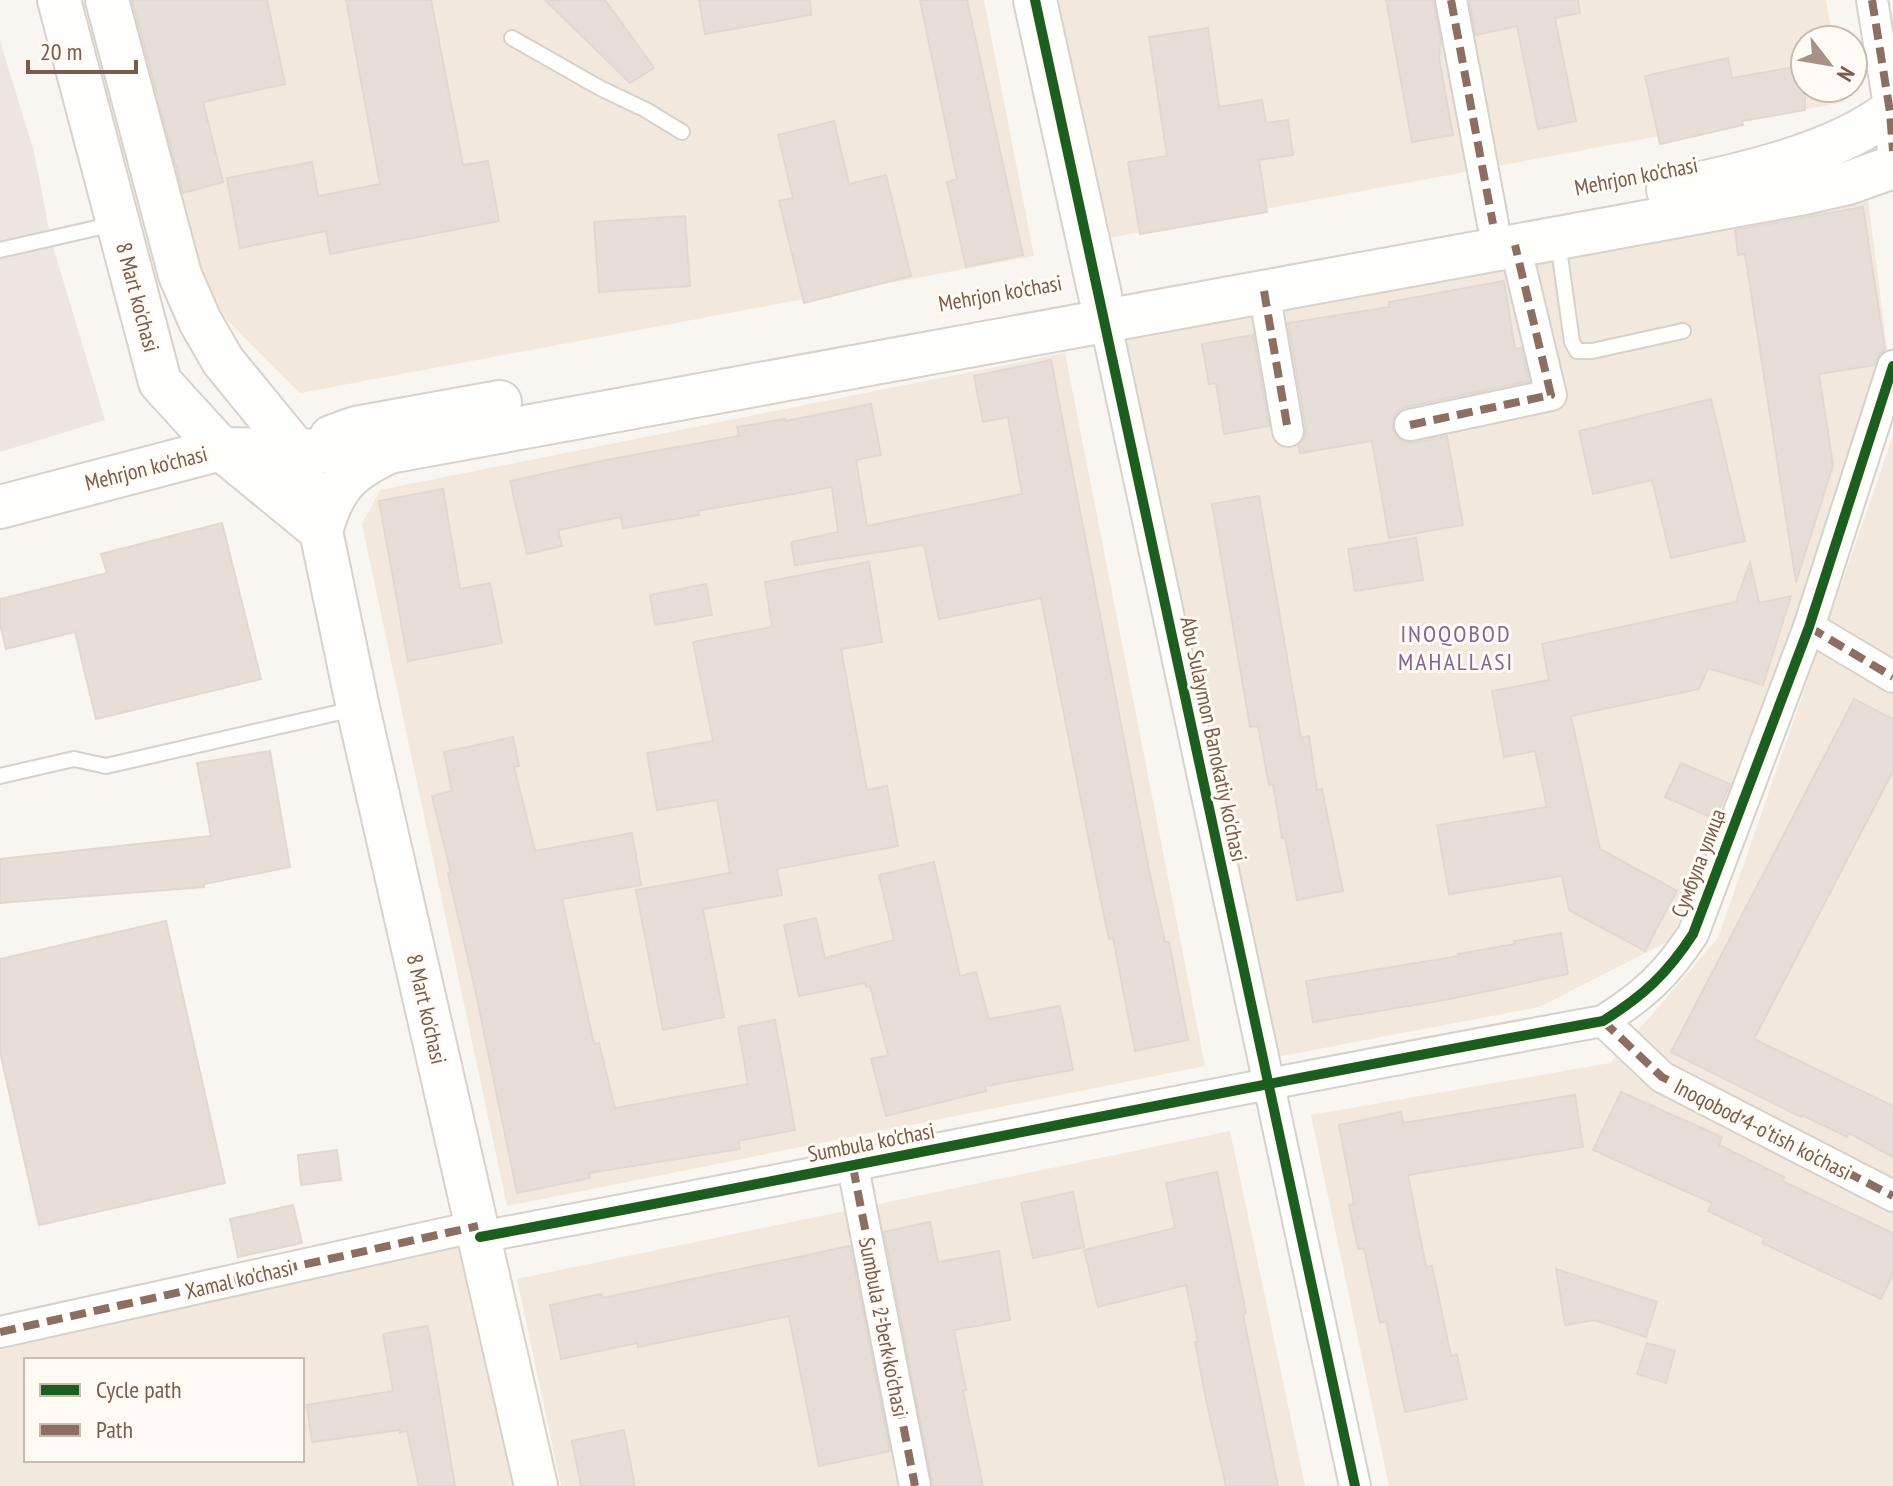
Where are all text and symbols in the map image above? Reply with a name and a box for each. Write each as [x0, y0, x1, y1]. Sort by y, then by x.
scale bar [28, 24, 136, 74]
north arrow [1789, 24, 1869, 104]
text: 20 m [40, 36, 82, 67]
text: N [1831, 62, 1861, 87]
street label: Mehrjon ko'chasi [1572, 150, 1700, 202]
street label: 8 Mart ko'chasi [110, 239, 166, 355]
street label: Mehrjon ko'chasi [936, 268, 1064, 318]
street label: Mehrjon ko'chasi [82, 439, 210, 497]
street label: Abu Sulaymon Banokatiy ko'chasi [1174, 614, 1254, 864]
district label: INOQOBOD MAHALLASI [1398, 618, 1514, 677]
street label: Сумбула улица [1664, 805, 1732, 921]
street label: 8 Mart ko'chasi [401, 951, 453, 1067]
street label: Inoqobod 4-o'tish ko'chasi [1670, 1072, 1856, 1186]
street label: Sumbula ko'chasi [805, 1116, 937, 1168]
street label: Sumbula 2-berk ko'chasi [853, 1235, 915, 1419]
street label: Xamal ko'chasi [182, 1253, 296, 1305]
legend [24, 1358, 304, 1462]
text: Cycle path [96, 1374, 182, 1405]
text: Path [96, 1414, 133, 1445]

